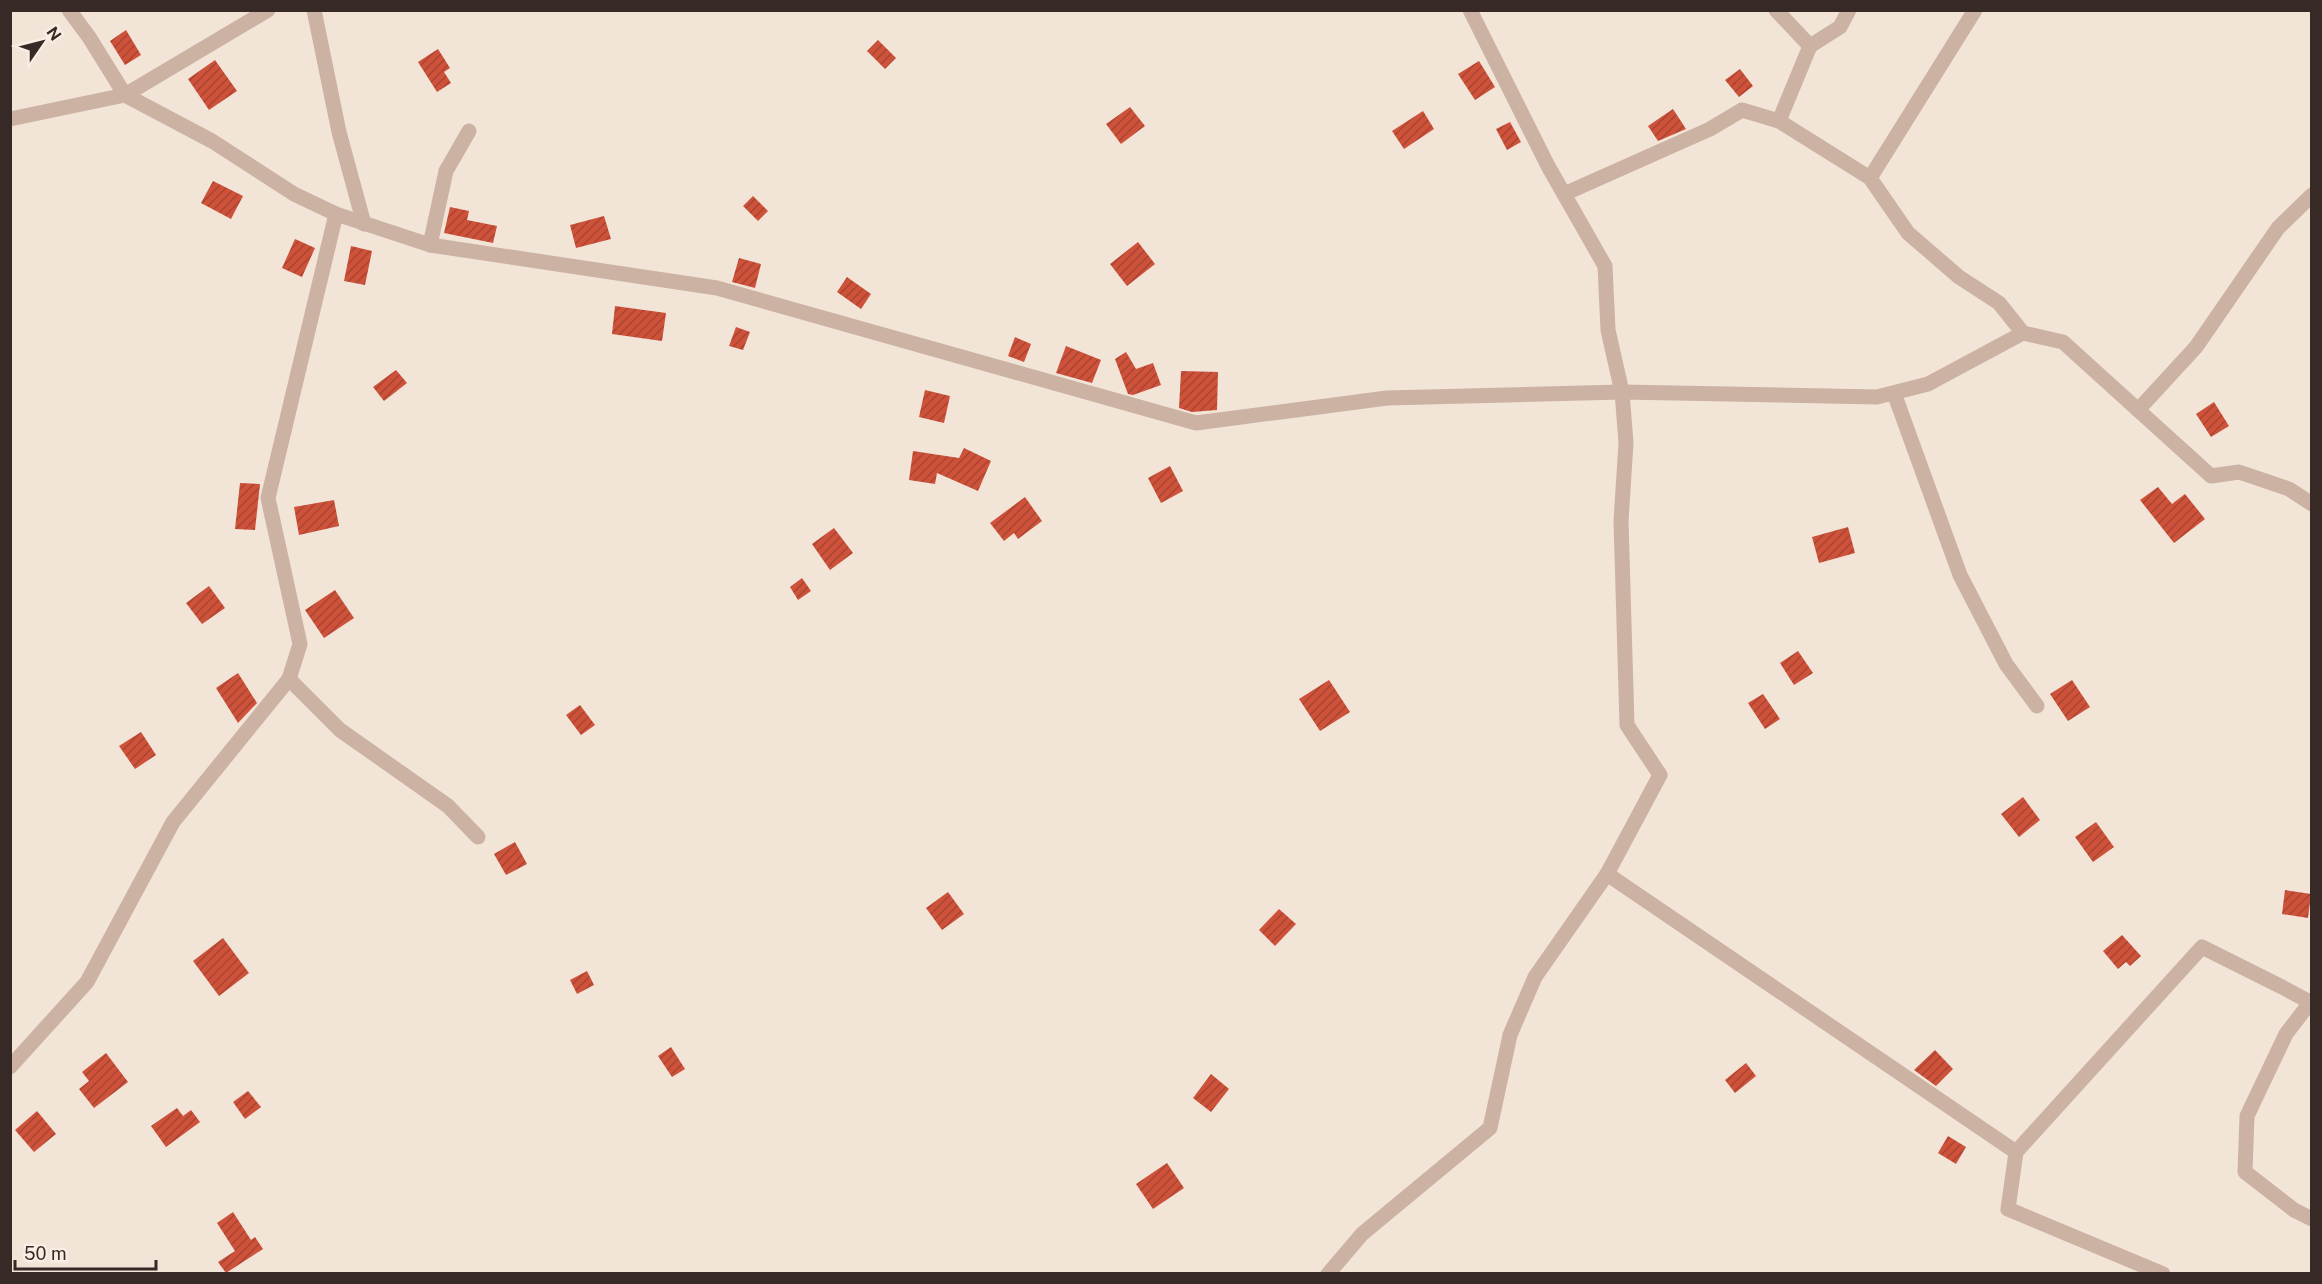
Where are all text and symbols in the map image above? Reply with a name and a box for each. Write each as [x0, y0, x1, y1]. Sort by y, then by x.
north arrow [12, 12, 72, 72]
text: N [43, 23, 65, 44]
scale bar [15, 1233, 156, 1271]
text: 50 m [24, 1243, 67, 1264]

